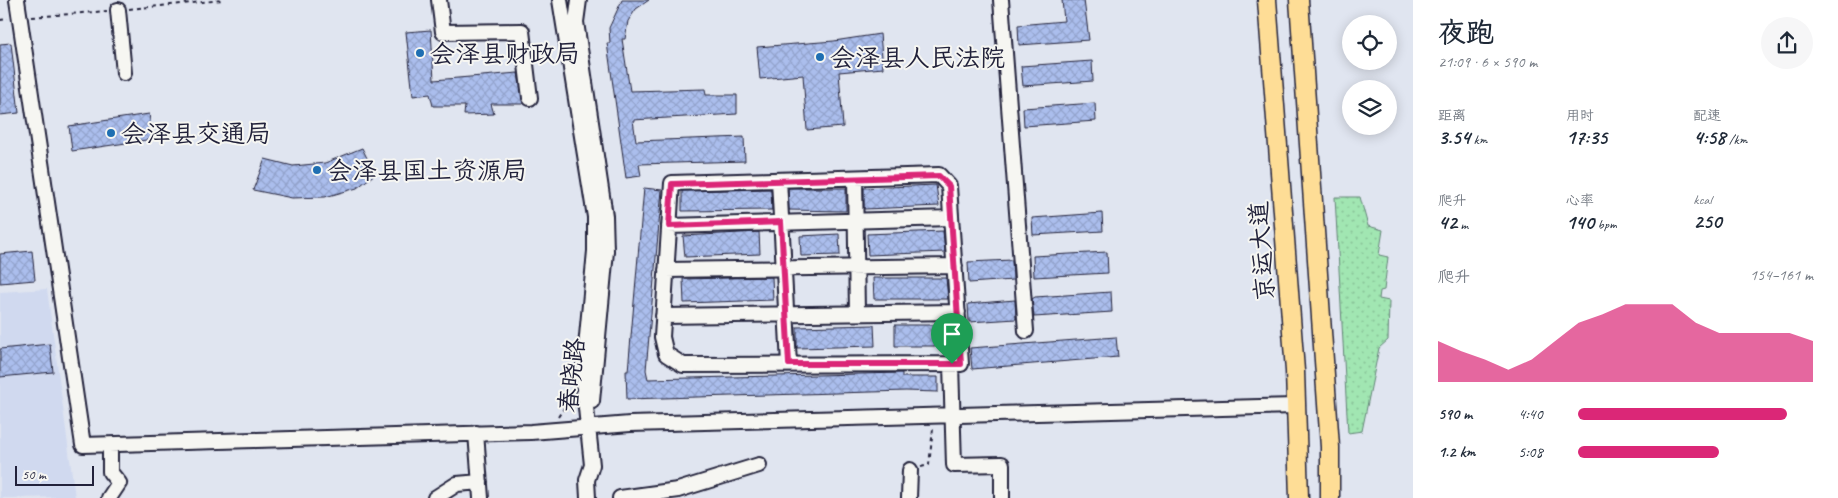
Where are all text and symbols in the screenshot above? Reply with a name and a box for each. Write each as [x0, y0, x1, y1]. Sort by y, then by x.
map controls [1342, 15, 1397, 135]
button: locate [1342, 15, 1397, 70]
text: 夜跑 [1438, 15, 1494, 50]
button: share [1761, 17, 1813, 69]
place label: 会泽县财政局 [430, 38, 580, 70]
place label: 会泽县人民法院 [830, 42, 1005, 74]
marker: 会泽县财政局 [414, 47, 426, 59]
marker: 会泽县人民法院 [814, 51, 826, 63]
text: 21:09 · 6 × 590 m [1438, 52, 1537, 72]
button: layers [1342, 80, 1397, 135]
text: 距离 [1438, 107, 1466, 124]
text: 用时 [1566, 107, 1594, 124]
text: 配速 [1693, 107, 1721, 124]
place label: 会泽县交通局 [121, 118, 271, 150]
text: 3.54 [1438, 124, 1470, 150]
text: 17:35 [1566, 124, 1607, 150]
text: 4:58 [1693, 124, 1726, 150]
marker: 会泽县交通局 [105, 127, 117, 139]
text: km [1470, 131, 1487, 148]
text: /km [1726, 131, 1747, 148]
place label: 会泽县国土资源局 [327, 155, 527, 187]
marker: 会泽县国土资源局 [311, 164, 323, 176]
text: kcal [1693, 191, 1712, 208]
text: 爬升 [1438, 192, 1466, 209]
text: 心率 [1566, 192, 1594, 209]
street label: 京运大道 [1243, 200, 1281, 302]
text: 250 [1693, 208, 1721, 234]
text: 42 [1438, 209, 1457, 235]
text: 140 [1566, 209, 1594, 235]
text: m [1457, 216, 1468, 233]
text: bpm [1594, 216, 1617, 233]
text: 154–161 m [1750, 265, 1813, 285]
text: 爬升 [1438, 267, 1470, 287]
pin [931, 313, 973, 364]
icon: arrive [938, 320, 966, 348]
street label: 春晓路 [552, 336, 592, 414]
text: 590 m [1438, 404, 1472, 424]
text: 4:40 [1518, 404, 1543, 424]
text: 1.2 km [1438, 442, 1475, 462]
text: 5:08 [1518, 442, 1543, 462]
scale bar [15, 463, 94, 486]
text: 50 m [22, 466, 46, 483]

